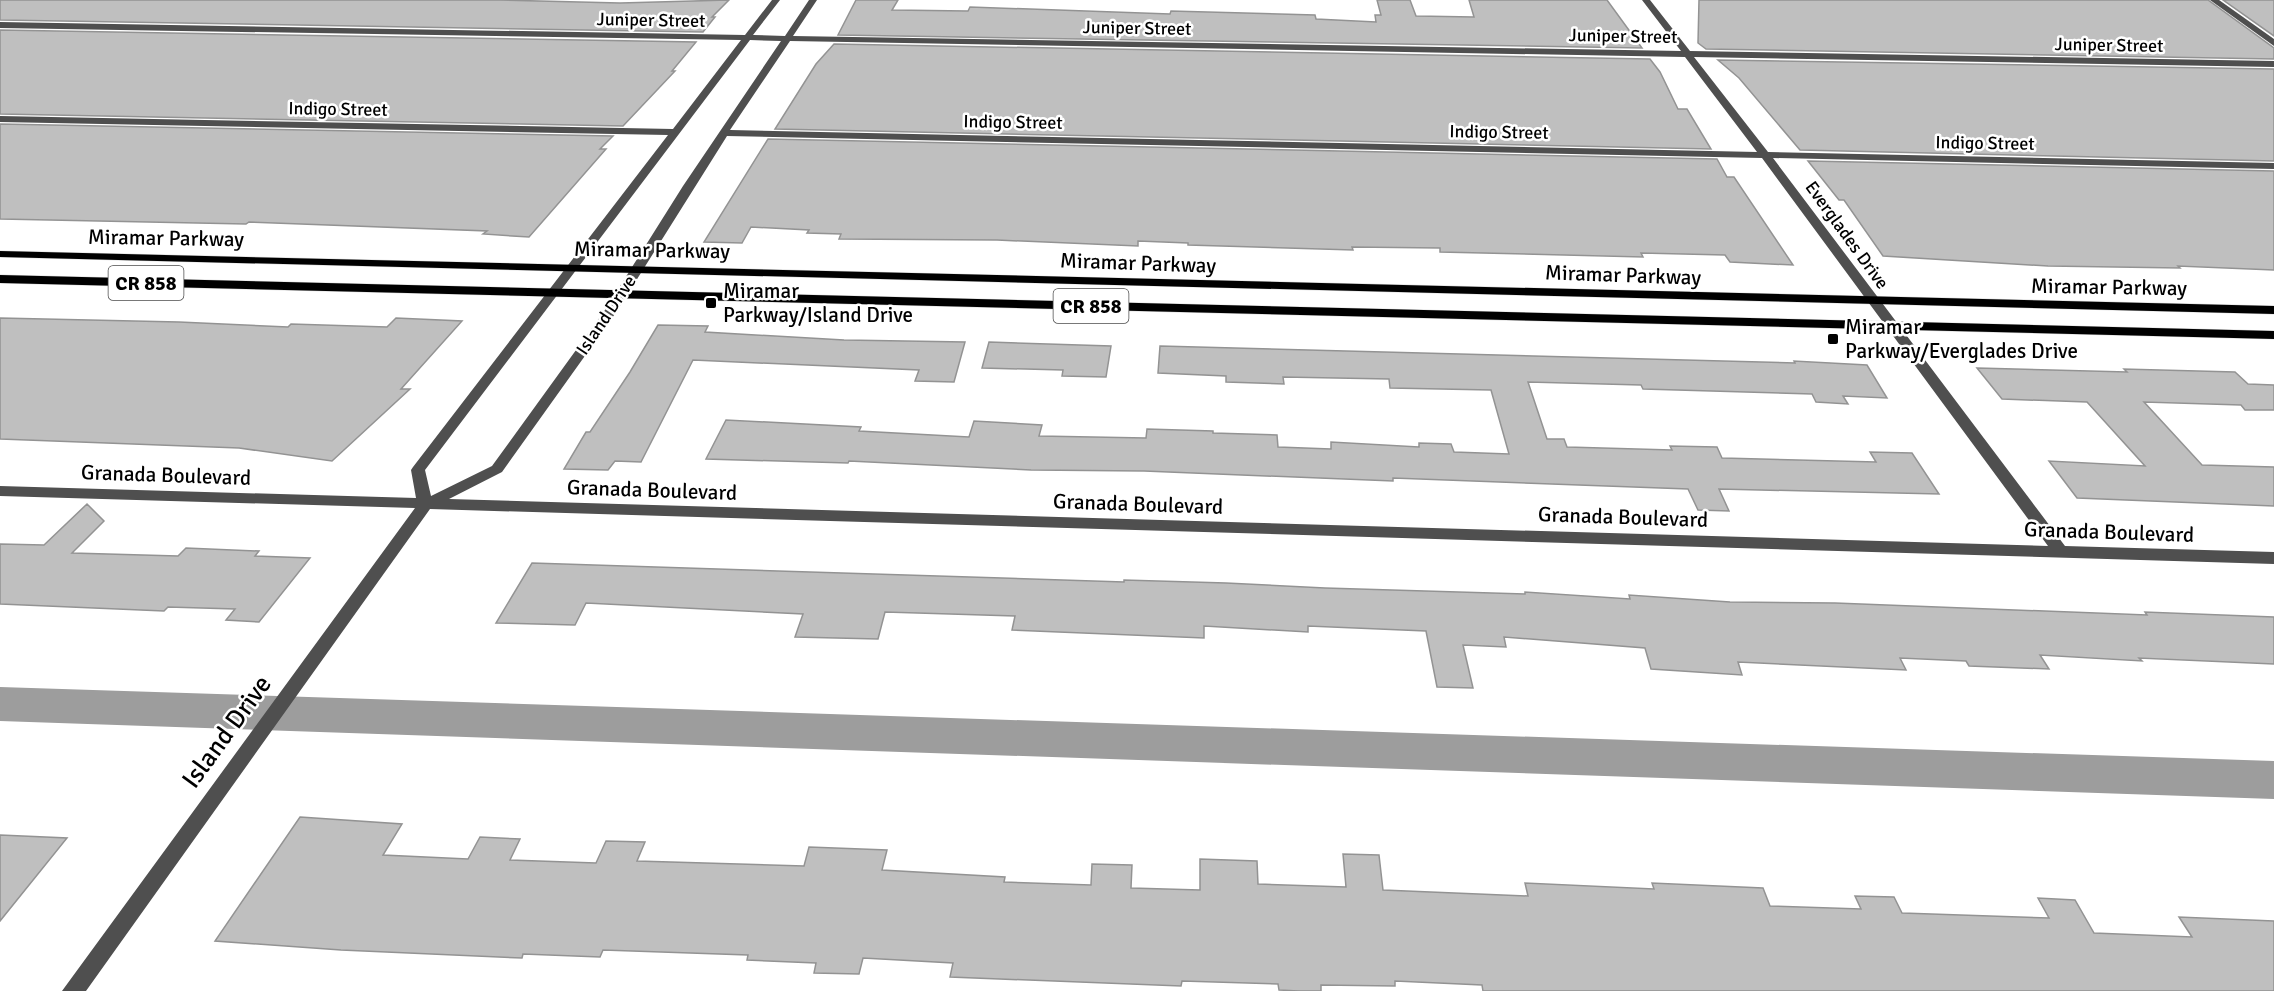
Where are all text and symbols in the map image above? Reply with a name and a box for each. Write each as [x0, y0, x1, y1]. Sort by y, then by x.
street label: Juniper Street [596, 8, 706, 32]
street label: Juniper Street [1082, 16, 1192, 40]
street label: Juniper Street [1568, 24, 1678, 48]
street label: Juniper Street [2054, 33, 2164, 57]
street label: Indigo Street [288, 97, 388, 121]
street label: Indigo Street [963, 110, 1063, 134]
street label: Indigo Street [1449, 120, 1549, 144]
street label: Indigo Street [1935, 131, 2035, 155]
street label: Everglades Drive [1801, 177, 1893, 293]
street label: Miramar Parkway [88, 224, 244, 252]
street label: Miramar Parkway [574, 236, 730, 264]
street label: Miramar Parkway [1060, 247, 1217, 279]
street label: Miramar Parkway [1545, 259, 1702, 291]
road number: CR 858 [108, 266, 184, 300]
street label: Island Drive [571, 271, 641, 359]
street label: Miramar Parkway [2031, 273, 2187, 301]
place label: Miramar Parkway/Island Drive [723, 278, 913, 328]
road number: CR 858 [1054, 289, 1128, 323]
marker: Miramar Parkway/Island Drive [704, 296, 718, 310]
place label: Miramar Parkway/Everglades Drive [1845, 314, 2078, 364]
marker: Miramar Parkway/Everglades Drive [1826, 332, 1840, 346]
street label: Granada Boulevard [80, 459, 252, 491]
street label: Granada Boulevard [566, 474, 738, 506]
street label: Granada Boulevard [1052, 488, 1224, 520]
street label: Granada Boulevard [1537, 501, 1709, 533]
street label: Granada Boulevard [2023, 516, 2195, 548]
street label: Island Drive [175, 669, 279, 795]

